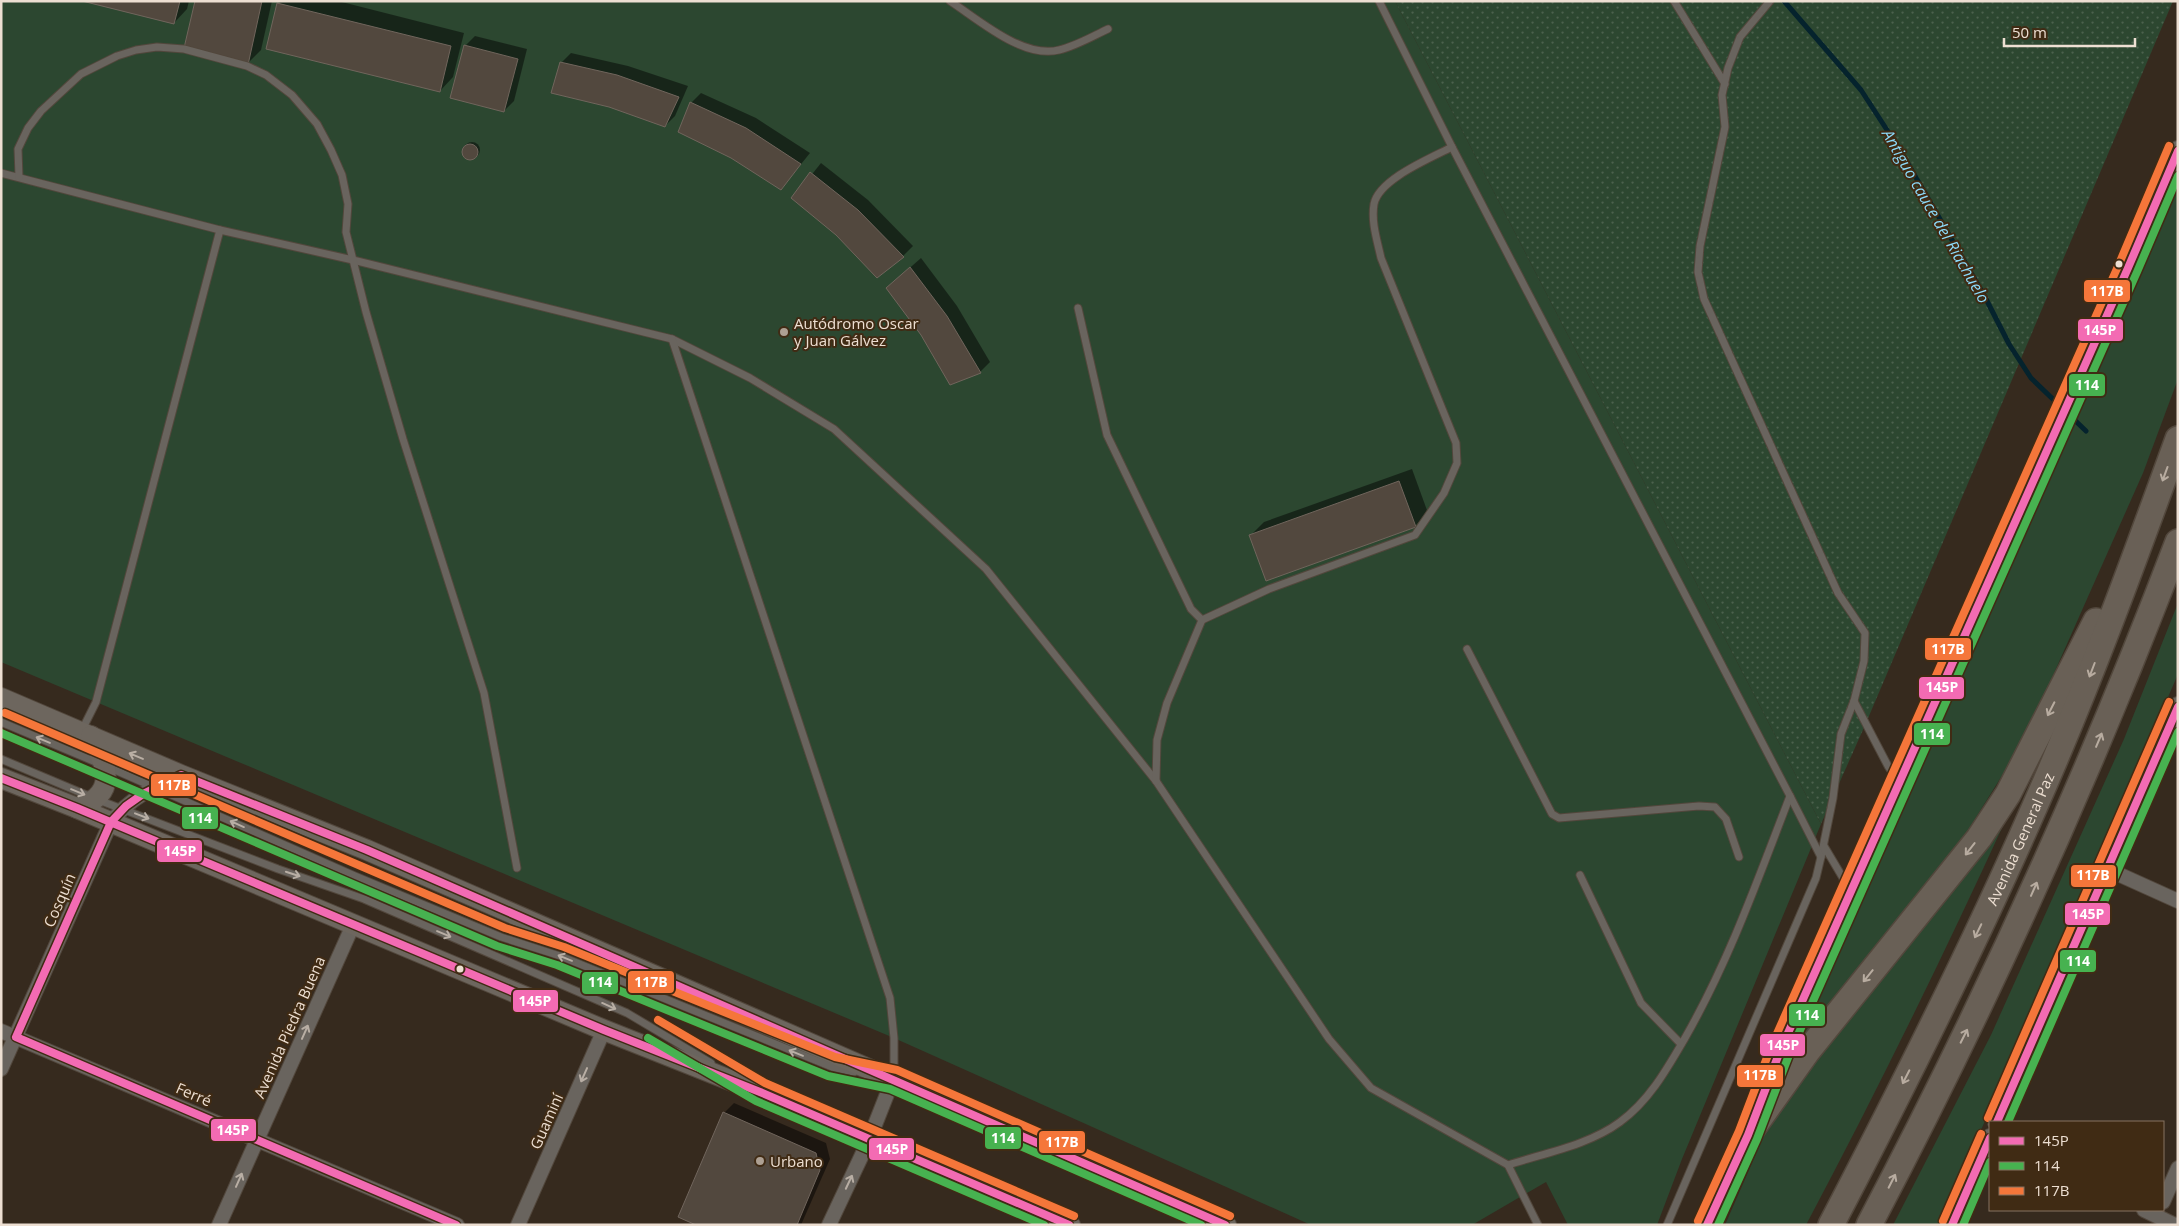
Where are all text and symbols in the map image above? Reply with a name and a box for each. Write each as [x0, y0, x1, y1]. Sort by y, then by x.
scale bar [2004, 15, 2135, 47]
text: 50 m [2012, 22, 2047, 42]
water label: Antiguo cauce del Riachuelo [1877, 124, 1995, 307]
unlabelled marker [2114, 259, 2124, 269]
line badge: 117B [2083, 279, 2131, 303]
text: 117B [2090, 281, 2124, 300]
place label: Autódromo Oscar y Juan Gálvez [794, 313, 919, 350]
line badge: 145P [2077, 318, 2124, 342]
text: 145P [2084, 320, 2117, 339]
marker: Autódromo Oscar y Juan Gálvez [778, 326, 790, 338]
line badge: 114 [2068, 373, 2106, 397]
text: 114 [2075, 375, 2099, 394]
one-way arrow [2160, 466, 2169, 482]
line badge: 117B [1924, 637, 1972, 661]
text: 117B [1931, 639, 1965, 658]
one-way arrow [2087, 661, 2096, 677]
line badge: 145P [1918, 676, 1965, 700]
text: 145P [1926, 677, 1959, 696]
one-way arrow [2046, 701, 2055, 716]
line badge: 114 [1913, 722, 1951, 746]
text: 114 [1920, 724, 1944, 743]
one-way arrow [2094, 733, 2104, 748]
one-way arrow [36, 734, 51, 744]
one-way arrow [129, 750, 144, 760]
street label: Avenida General Paz [1982, 769, 2058, 909]
line badge: 117B [150, 773, 197, 797]
text: 117B [157, 775, 191, 794]
one-way arrow [70, 788, 86, 797]
line badge: 114 [181, 806, 219, 830]
text: 114 [188, 808, 212, 827]
one-way arrow [134, 812, 149, 821]
one-way arrow [230, 818, 245, 828]
line badge: 145P [156, 839, 203, 863]
text: 145P [164, 841, 197, 860]
one-way arrow [1965, 842, 1975, 856]
line badge: 117B [2070, 864, 2117, 888]
text: 117B [2076, 865, 2110, 884]
street label: Cosquín [38, 870, 80, 930]
one-way arrow [285, 870, 301, 880]
one-way arrow [2029, 882, 2039, 897]
line badge: 145P [2064, 902, 2111, 926]
text: 145P [2072, 904, 2105, 923]
one-way arrow [1973, 923, 1982, 938]
one-way arrow [436, 929, 451, 939]
line badge: 114 [2059, 949, 2097, 973]
text: 114 [2066, 951, 2090, 970]
street label: Avenida Piedra Buena [249, 953, 329, 1101]
one-way arrow [558, 953, 573, 962]
unlabelled marker [455, 964, 465, 974]
one-way arrow [1863, 969, 1874, 982]
line badge: 117B [627, 970, 675, 994]
line badge: 114 [581, 971, 619, 995]
text: 114 [588, 972, 612, 991]
text: 117B [634, 972, 668, 991]
line badge: 145P [512, 989, 559, 1013]
text: 145P [519, 991, 552, 1010]
one-way arrow [601, 1001, 616, 1011]
line badge: 114 [1788, 1003, 1826, 1027]
text: 114 [1795, 1005, 1819, 1024]
one-way arrow [301, 1025, 311, 1040]
one-way arrow [1960, 1029, 1970, 1044]
line badge: 145P [1759, 1033, 1806, 1057]
text: 145P [1767, 1035, 1800, 1054]
one-way arrow [789, 1048, 804, 1057]
line badge: 117B [1736, 1064, 1784, 1088]
text: 117B [1743, 1065, 1777, 1084]
one-way arrow [579, 1067, 589, 1082]
one-way arrow [1901, 1069, 1911, 1084]
street label: Ferré [173, 1078, 215, 1110]
street label: Guaminí [525, 1089, 568, 1152]
line badge: 145P [210, 1118, 257, 1142]
text: 145P [217, 1120, 250, 1139]
legend [1989, 1121, 2164, 1211]
line badge: 114 [984, 1126, 1022, 1150]
text: 114 [991, 1128, 1015, 1147]
line badge: 117B [1038, 1130, 1086, 1154]
text: 145P [2034, 1130, 2069, 1150]
text: 117B [1045, 1132, 1079, 1151]
line badge: 145P [868, 1137, 915, 1161]
text: 145P [876, 1139, 909, 1158]
place label: Urbano [770, 1151, 823, 1171]
marker: Urbano [754, 1155, 766, 1167]
text: 114 [2034, 1155, 2060, 1175]
one-way arrow [234, 1173, 244, 1188]
one-way arrow [1887, 1174, 1897, 1189]
one-way arrow [845, 1175, 854, 1190]
text: 117B [2034, 1180, 2069, 1200]

